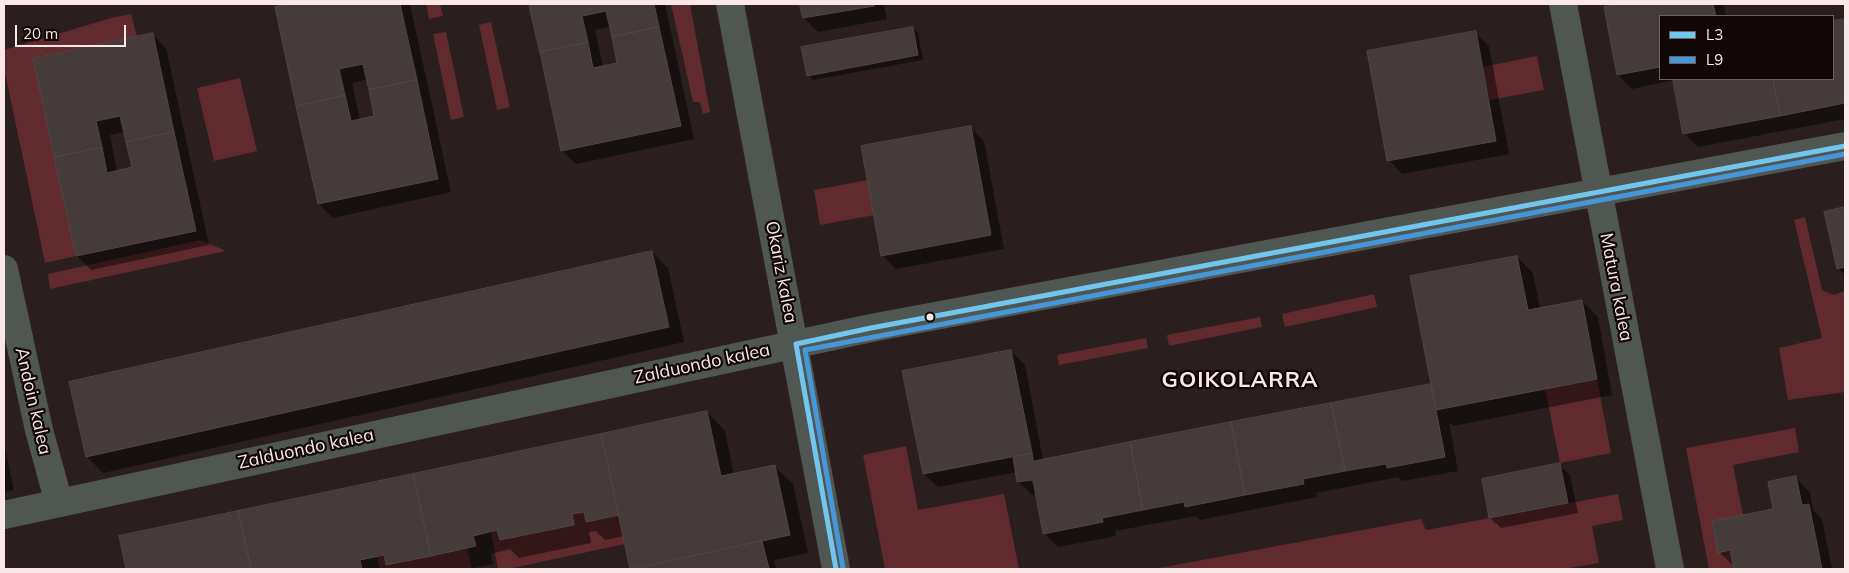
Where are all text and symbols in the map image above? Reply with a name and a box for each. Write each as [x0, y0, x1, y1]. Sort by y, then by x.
scale bar [18, 15, 129, 47]
legend [1659, 15, 1834, 80]
text: 20 m [23, 24, 58, 43]
text: L3 [1706, 25, 1723, 44]
text: L9 [1706, 50, 1723, 69]
street label: Okariz kalea [761, 219, 801, 325]
street label: Matura kalea [1595, 231, 1637, 343]
unlabelled marker [925, 312, 935, 322]
street label: Zalduondo kalea [632, 339, 772, 389]
street label: Andoin kalea [10, 345, 56, 457]
district label: GOIKOLARRA [1160, 367, 1320, 393]
street label: Zalduondo kalea [236, 424, 376, 474]

